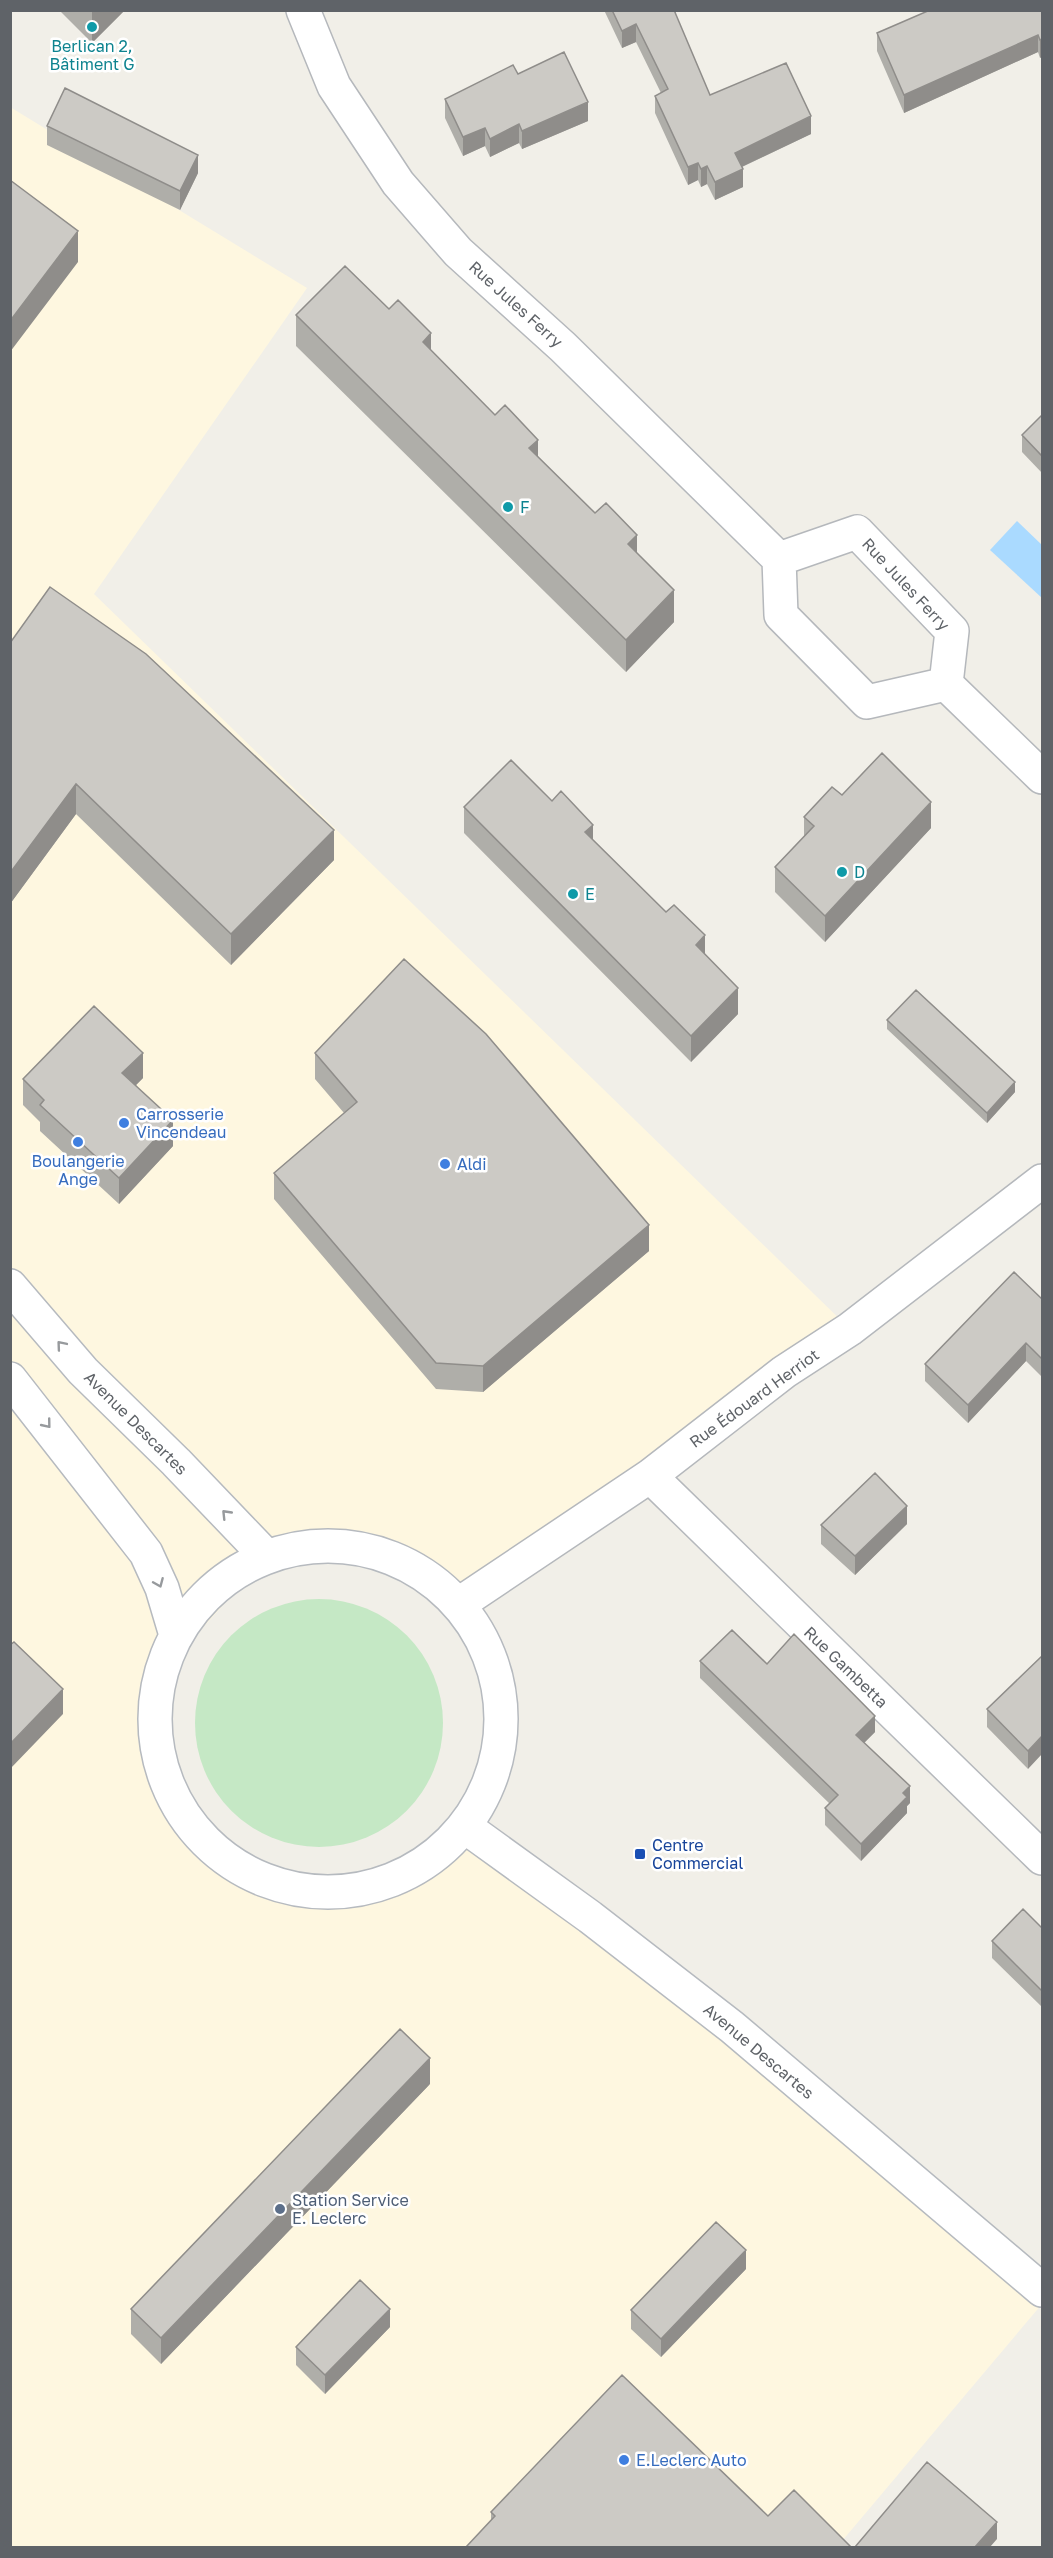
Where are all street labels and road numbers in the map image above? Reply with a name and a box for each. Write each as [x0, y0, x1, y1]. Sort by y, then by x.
street label: Rue Jules Ferry [465, 257, 567, 351]
street label: Rue Jules Ferry [858, 534, 954, 634]
street label: Rue Édouard Herriot [685, 1344, 823, 1452]
street label: Avenue Descartes [80, 1367, 192, 1479]
street label: Rue Gambetta [800, 1622, 892, 1712]
street label: Avenue Descartes [700, 1999, 818, 2103]

